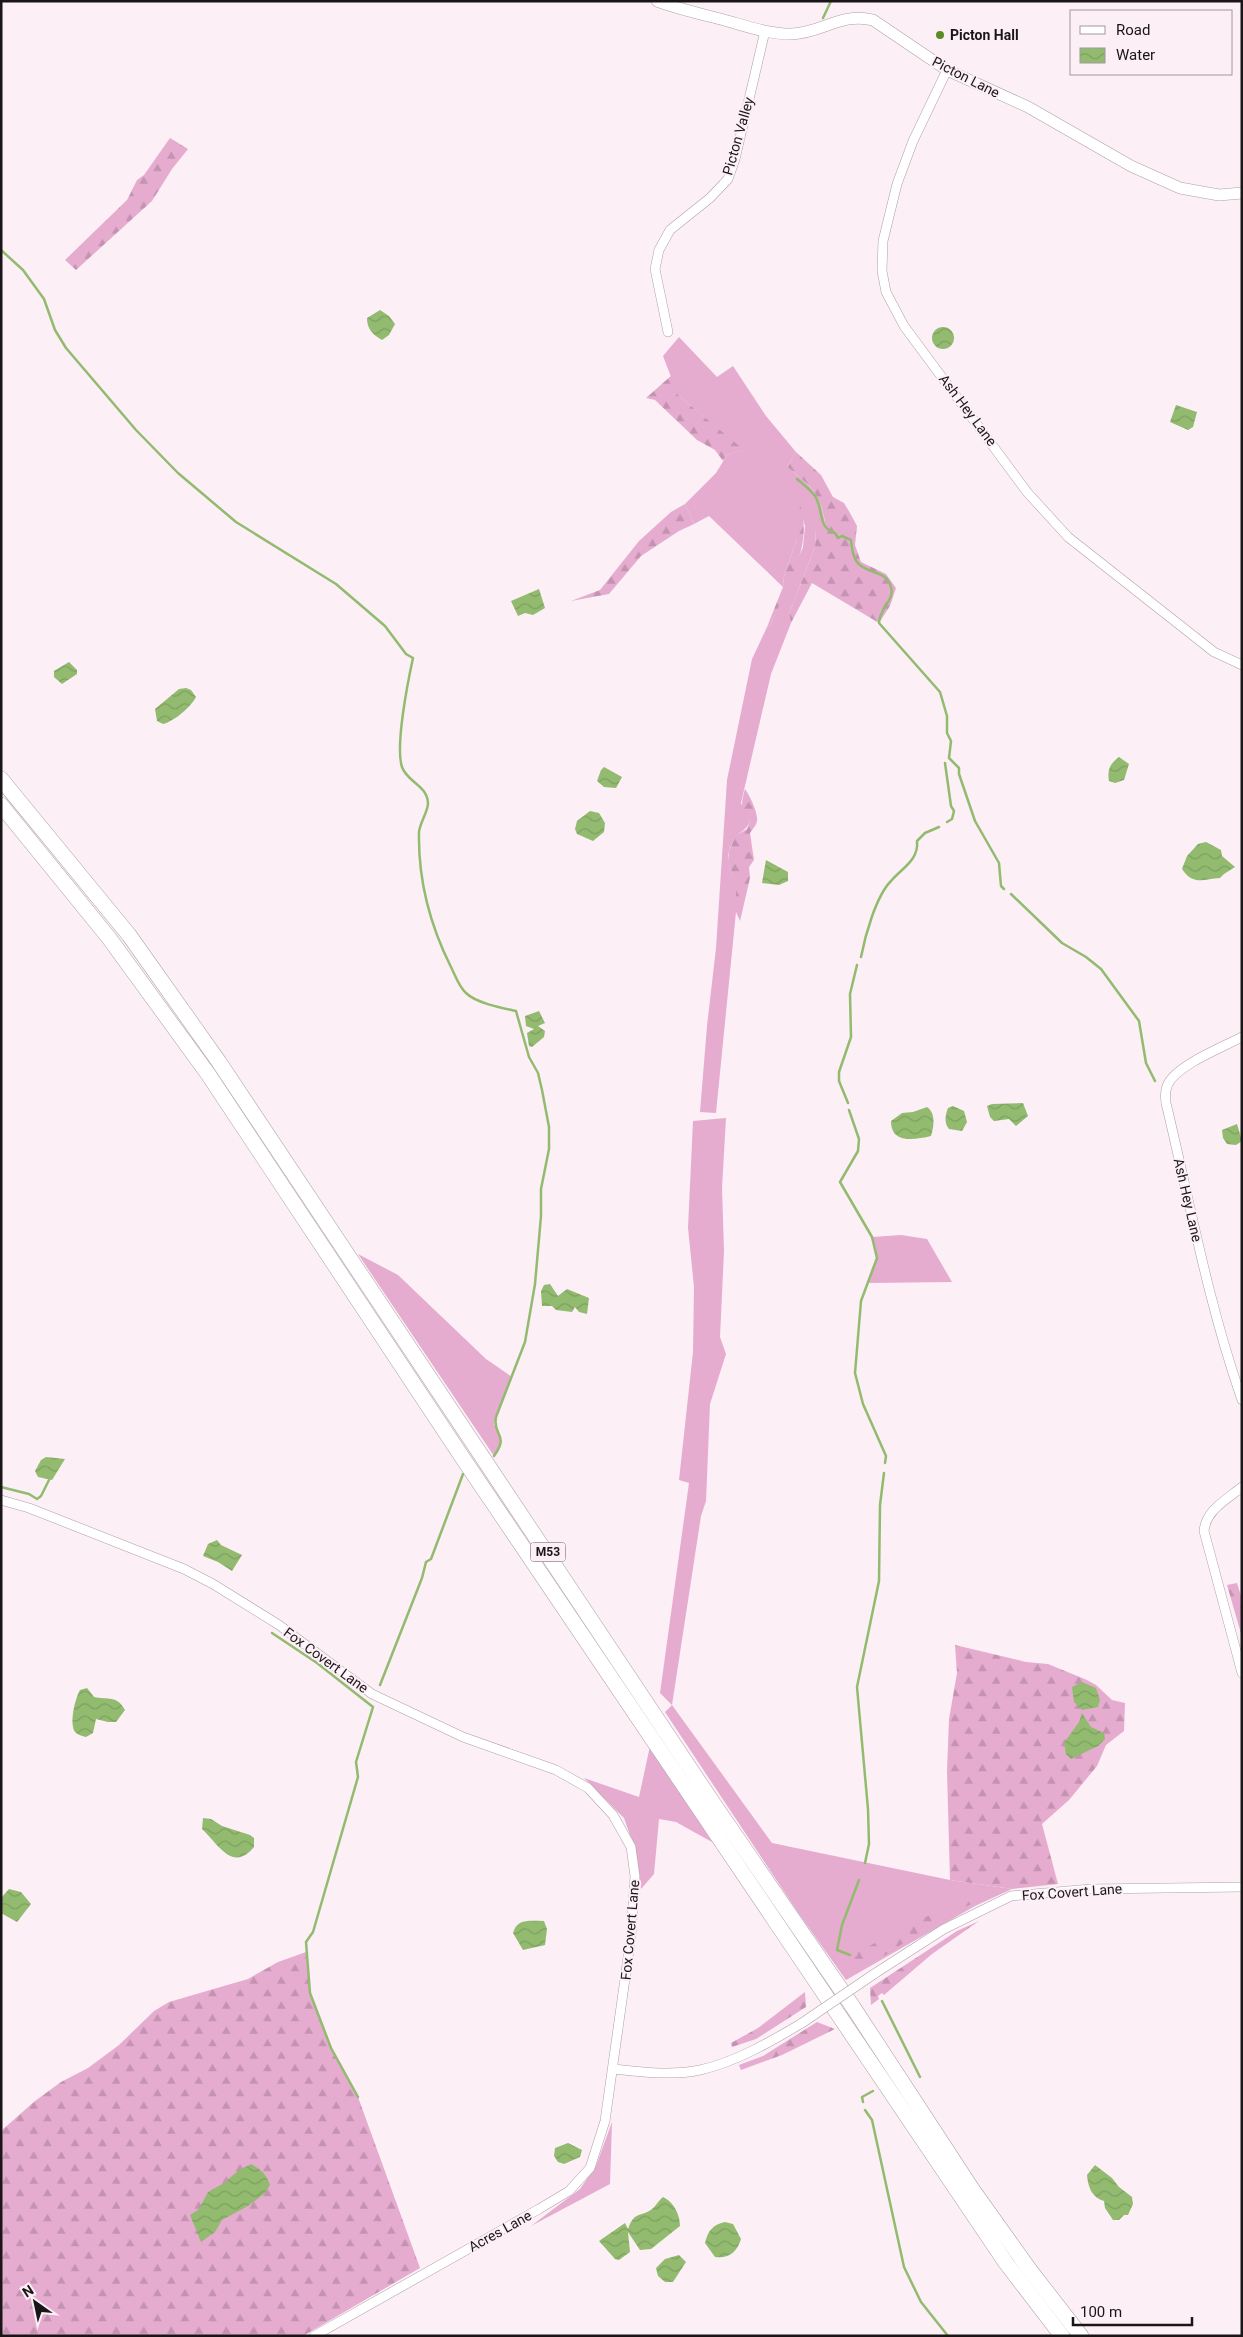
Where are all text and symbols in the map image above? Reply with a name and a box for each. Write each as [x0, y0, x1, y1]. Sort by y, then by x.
legend [1070, 10, 1233, 75]
text: Road [1116, 21, 1150, 39]
place label: Picton Hall [950, 27, 1019, 43]
marker: Picton Hall [934, 29, 946, 41]
text: Water [1116, 46, 1155, 64]
street label: Picton Lane [930, 53, 1002, 101]
street label: Picton Valley [719, 95, 757, 177]
street label: Ash Hey Lane [936, 371, 1000, 449]
street label: Ash Hey Lane [1171, 1157, 1205, 1243]
road number: M53 [530, 1542, 566, 1561]
street label: Fox Covert Lane [281, 1624, 371, 1696]
street label: Fox Covert Lane [618, 1879, 642, 1981]
street label: Fox Covert Lane [1021, 1881, 1123, 1903]
street label: Acres Lane [466, 2207, 534, 2255]
north arrow [10, 2277, 60, 2327]
text: N [19, 2282, 36, 2301]
scale bar [1073, 2294, 1192, 2326]
text: 100 m [1080, 2303, 1122, 2321]

